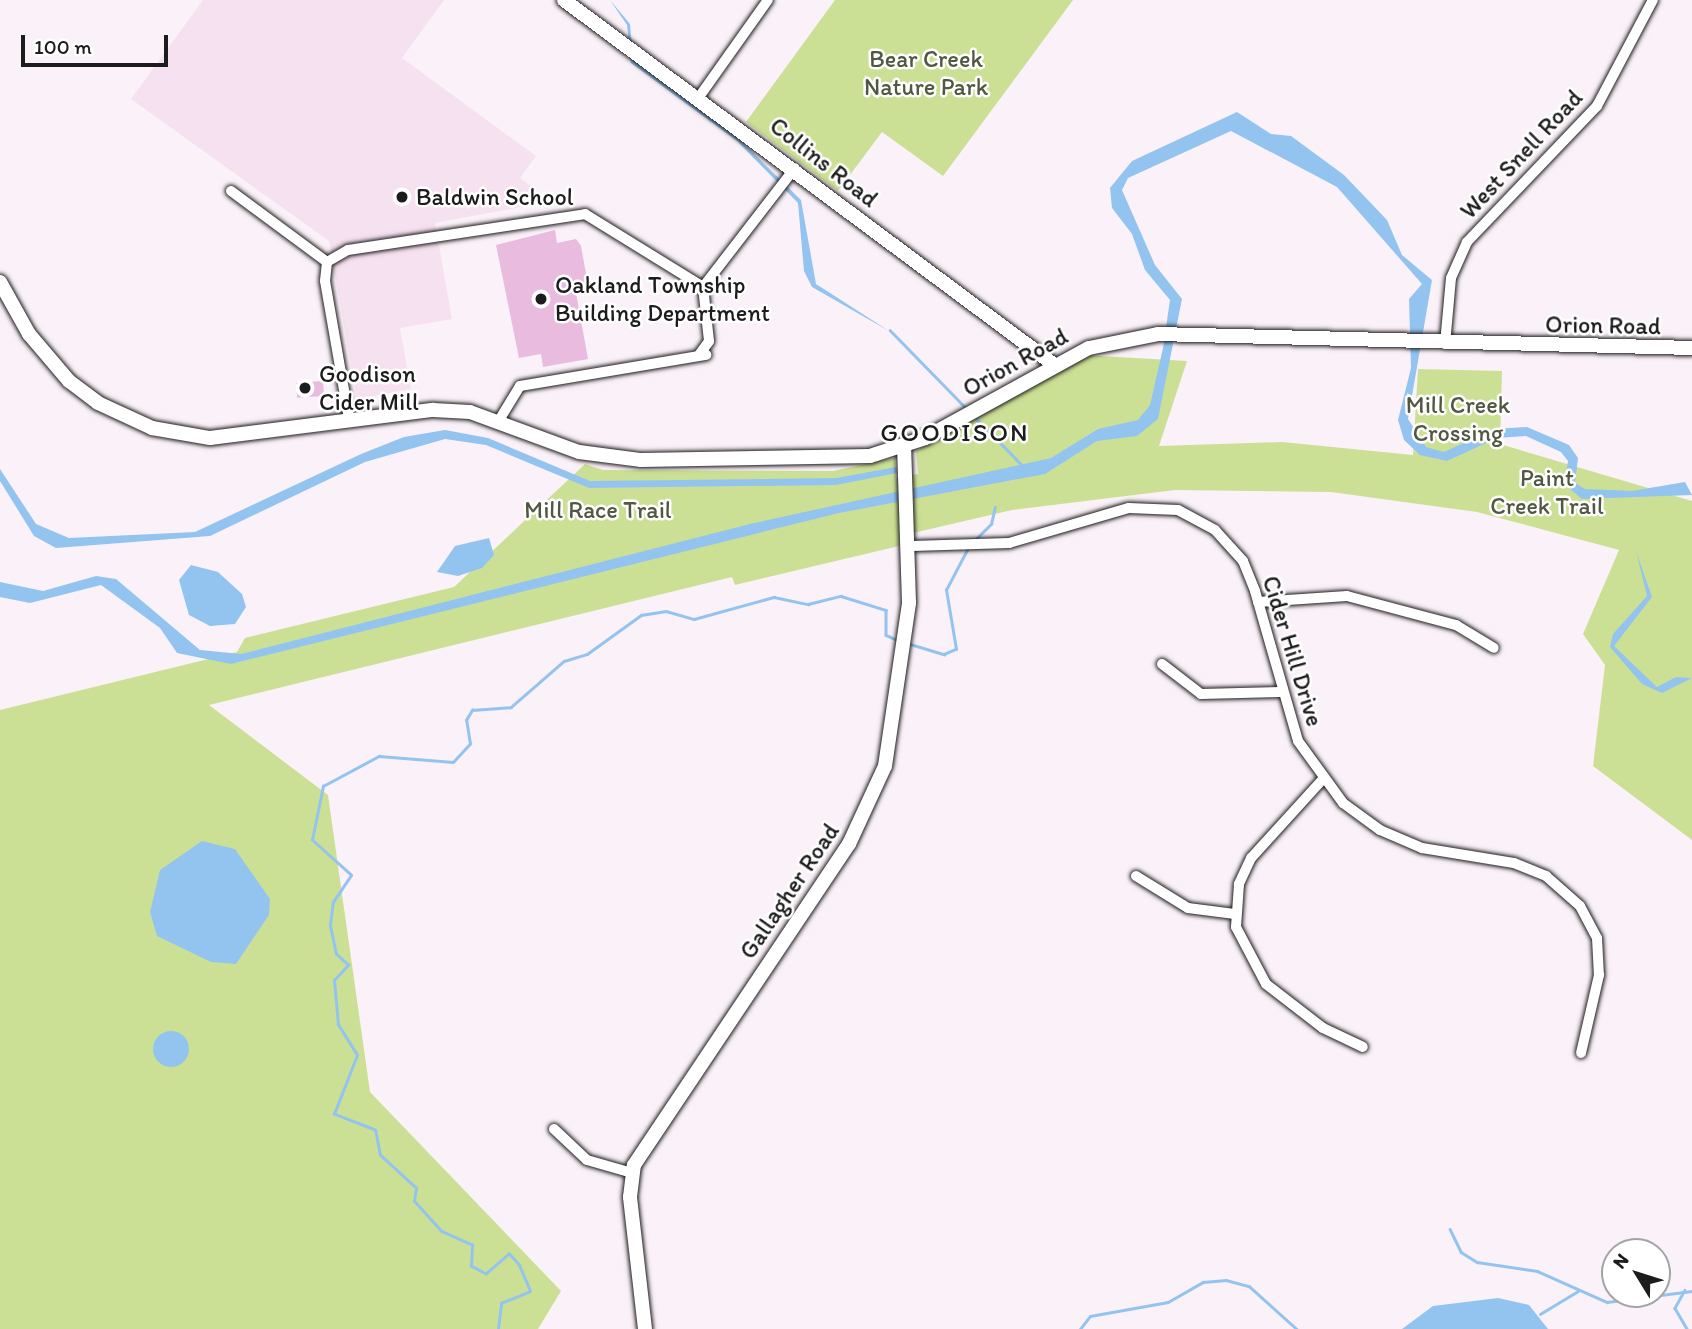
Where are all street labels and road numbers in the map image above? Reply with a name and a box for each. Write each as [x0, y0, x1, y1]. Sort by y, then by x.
street label: West Snell Road [1454, 84, 1588, 224]
street label: Collins Road [764, 111, 884, 213]
street label: Orion Road [1545, 310, 1661, 340]
street label: Orion Road [958, 321, 1072, 403]
street label: Cider Hill Drive [1256, 572, 1330, 730]
street label: Gallagher Road [733, 818, 845, 964]

